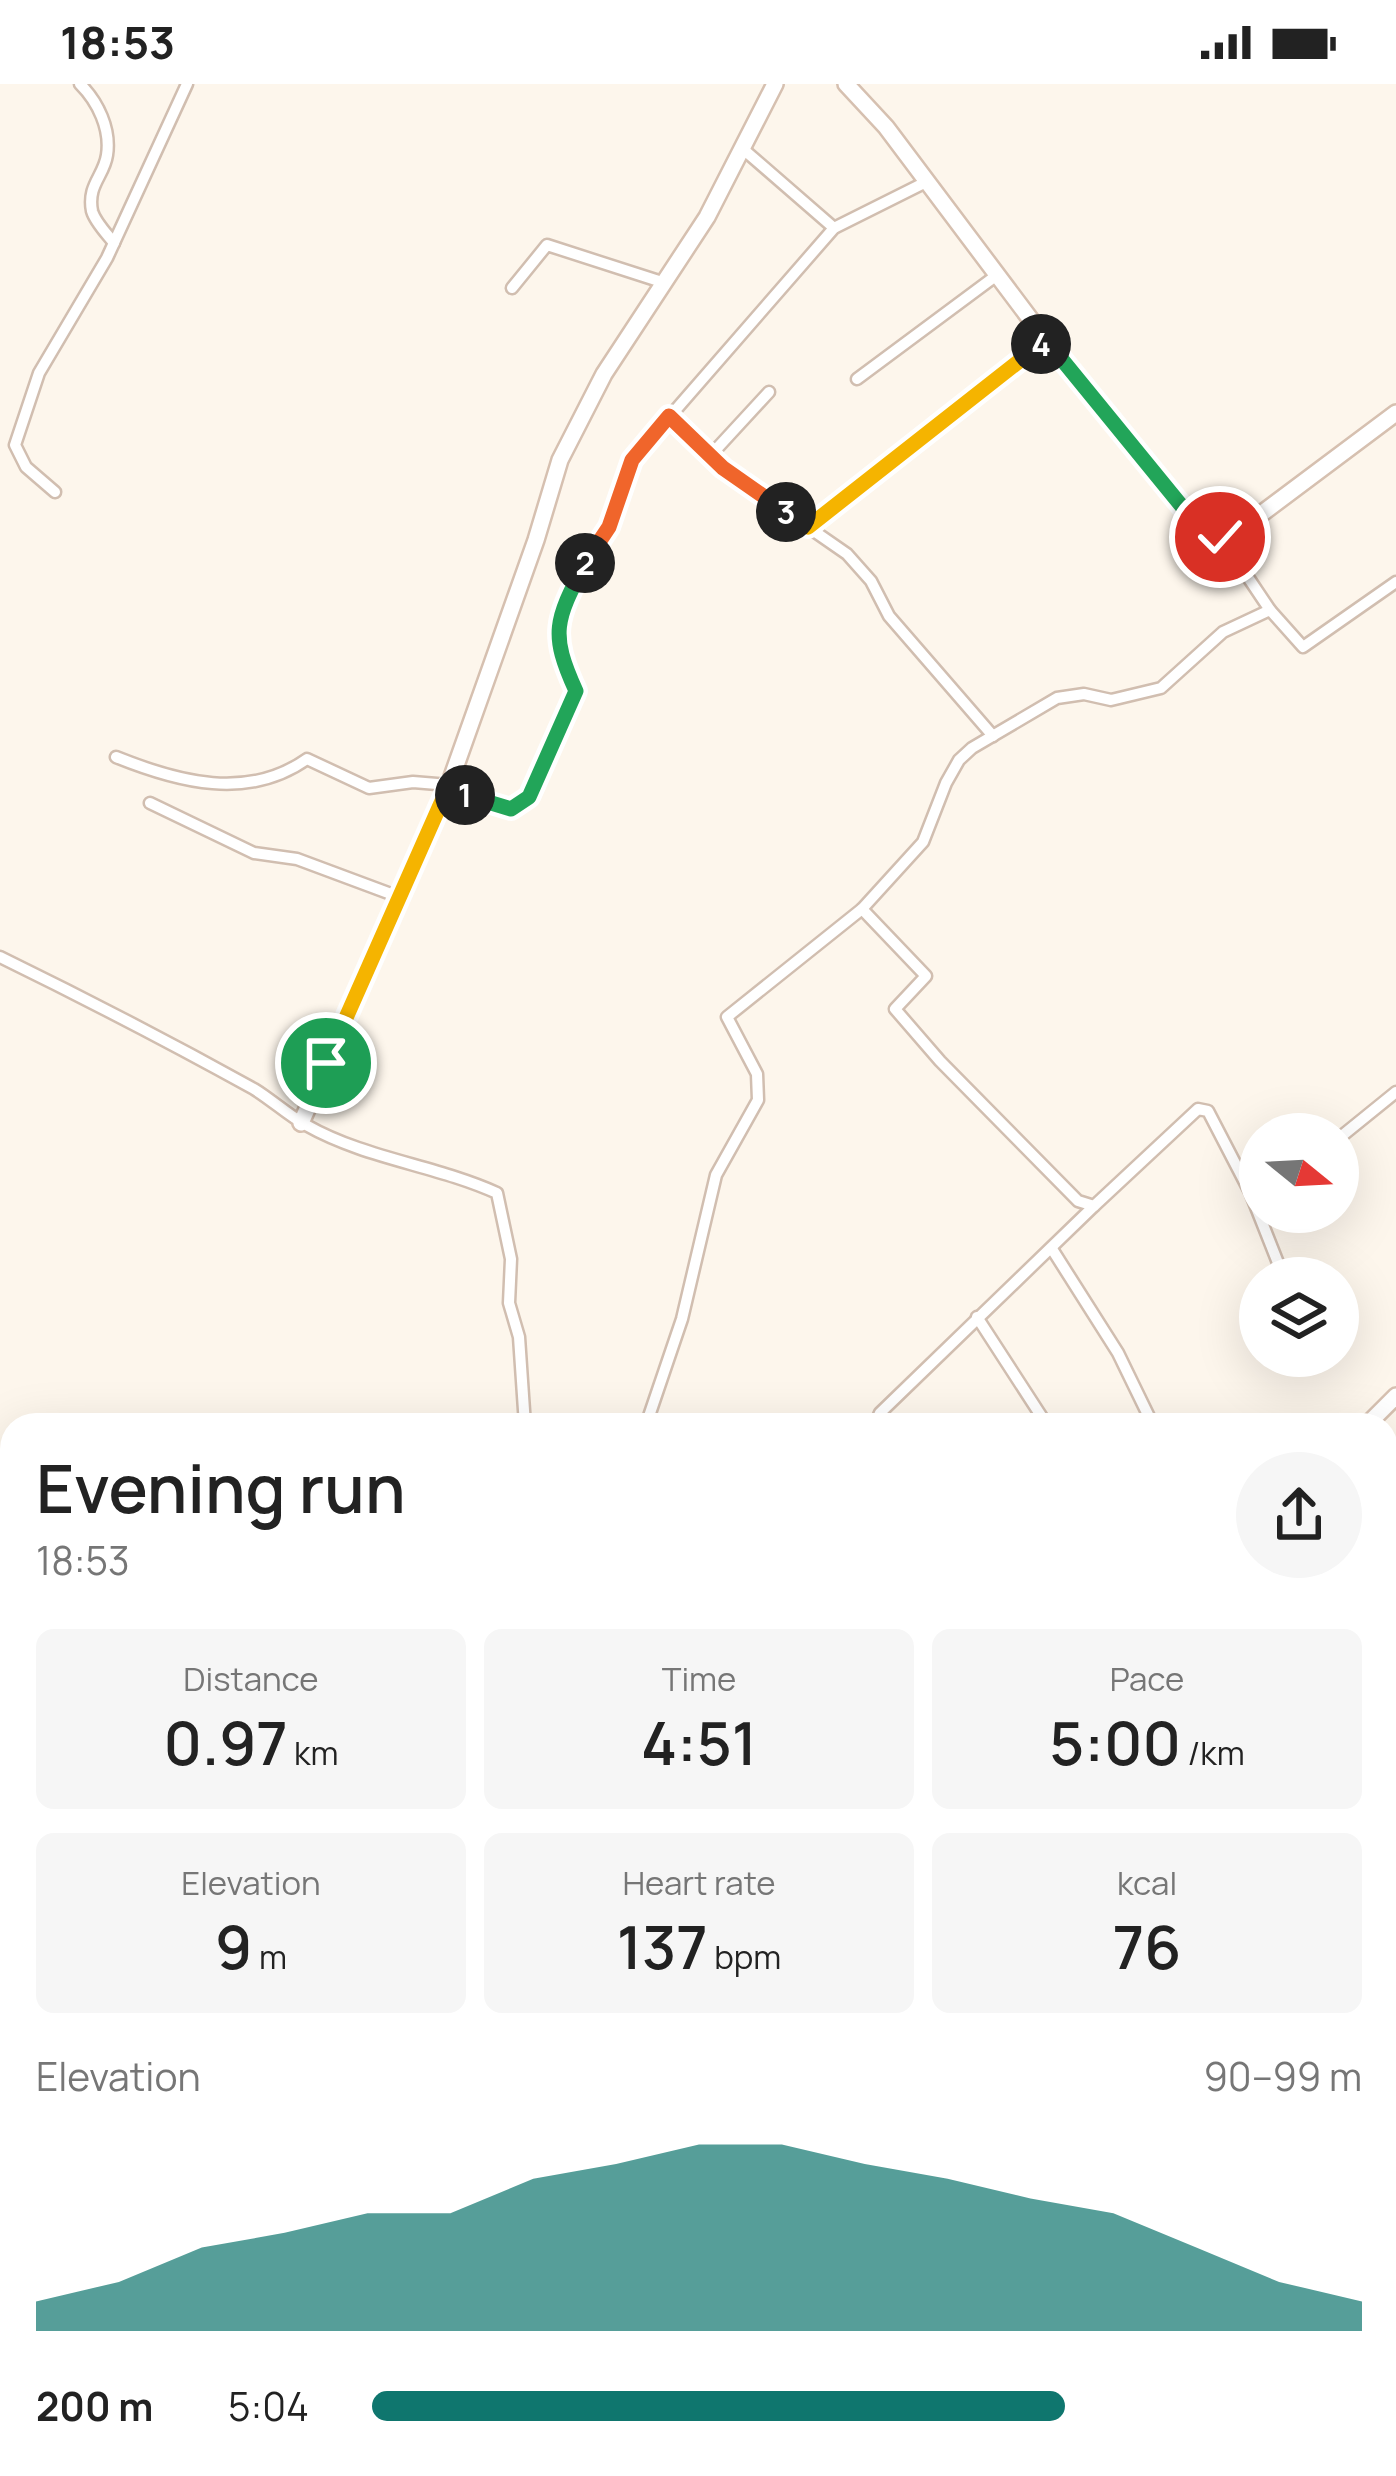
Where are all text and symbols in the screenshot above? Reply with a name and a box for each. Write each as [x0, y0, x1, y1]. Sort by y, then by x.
text: 18:53 [60, 11, 175, 73]
pin: 4 [1011, 314, 1071, 374]
text: 4 [1031, 321, 1051, 366]
pin: 3 [756, 482, 816, 542]
pin [1169, 486, 1271, 588]
text: 3 [776, 489, 796, 534]
icon: check [1187, 504, 1253, 570]
pin: 2 [555, 533, 615, 593]
text: 2 [575, 540, 595, 585]
pin: 1 [435, 765, 495, 825]
text: 1 [458, 772, 472, 817]
pin [275, 1012, 377, 1114]
icon: arrive [293, 1030, 359, 1096]
north arrow [1239, 1113, 1359, 1233]
map controls [1239, 1113, 1359, 1377]
button: layers [1239, 1257, 1359, 1377]
text: Evening run [36, 1443, 406, 1533]
button: share [1236, 1452, 1362, 1578]
text: 18:53 [36, 1533, 130, 1587]
text: Distance [183, 1656, 319, 1701]
text: Time [662, 1656, 736, 1701]
text: Pace [1110, 1656, 1184, 1701]
text: 0.97 [164, 1701, 288, 1783]
text: 4:51 [641, 1701, 757, 1783]
text: 5:00 [1049, 1701, 1181, 1783]
text: km [288, 1730, 338, 1775]
text: /km [1181, 1730, 1245, 1775]
text: Elevation [181, 1860, 321, 1905]
text: Heart rate [622, 1860, 776, 1905]
text: kcal [1117, 1860, 1177, 1905]
text: 9 [215, 1905, 252, 1987]
text: 137 [617, 1905, 708, 1987]
text: 76 [1113, 1905, 1181, 1987]
text: m [252, 1934, 287, 1979]
text: bpm [708, 1934, 781, 1979]
text: Elevation [36, 2049, 201, 2103]
text: 90–99 m [1204, 2049, 1362, 2103]
text: 200 m [36, 2379, 153, 2433]
text: 5:04 [228, 2379, 309, 2433]

